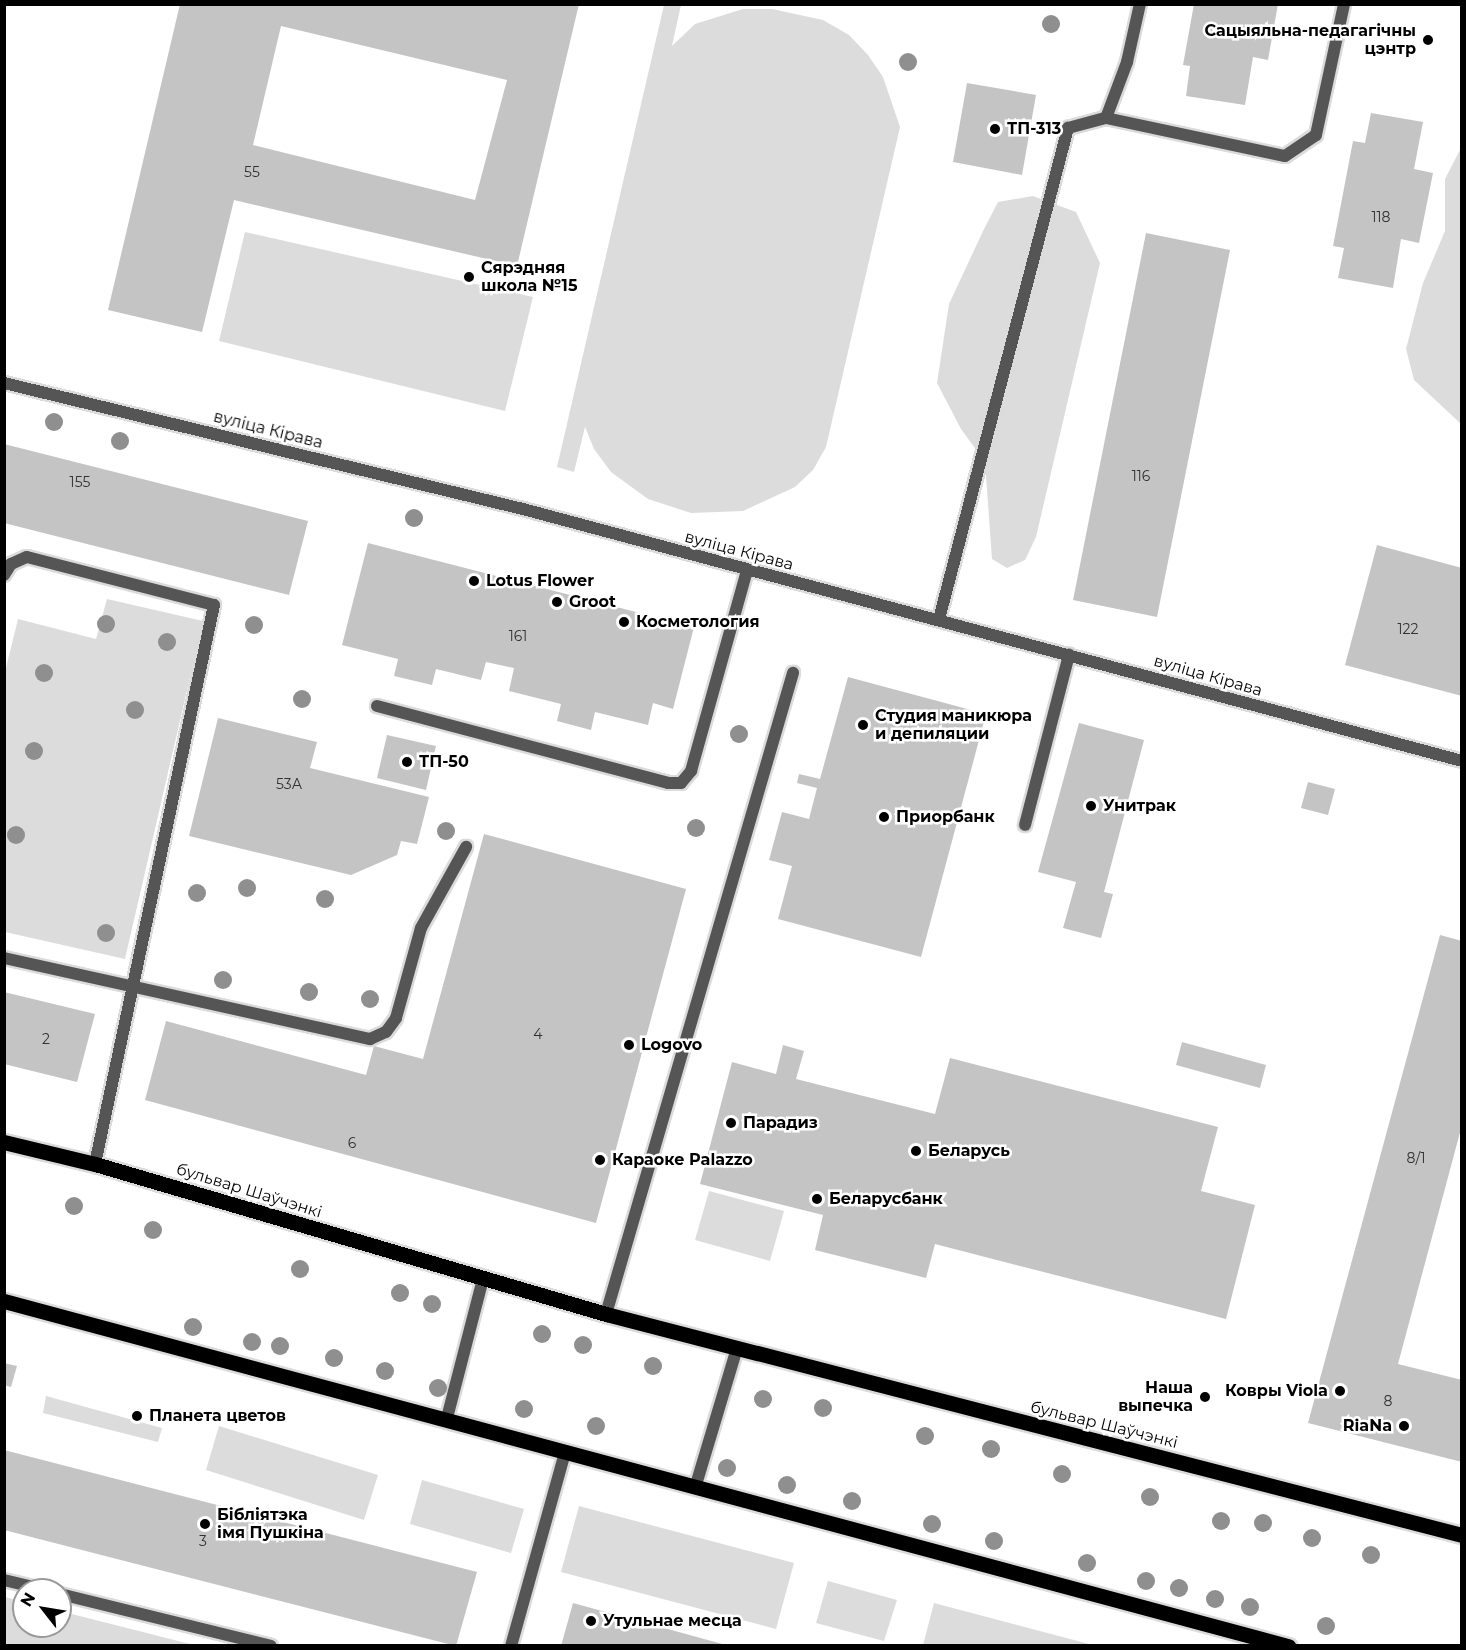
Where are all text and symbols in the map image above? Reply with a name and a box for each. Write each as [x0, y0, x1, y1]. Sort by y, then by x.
place label: Сацыяльна-педагагічны цэнтр [1204, 21, 1416, 59]
marker: Сацыяльна-педагагічны цэнтр [1421, 33, 1435, 47]
place label: ТП-313 [1007, 119, 1061, 139]
marker: ТП-313 [988, 122, 1002, 136]
house number: 55 [244, 164, 260, 180]
house number: 118 [1371, 209, 1391, 225]
place label: Сярэдняя школа №15 [481, 258, 577, 296]
marker: Сярэдняя школа №15 [462, 270, 476, 284]
street label: вуліца Кірава [211, 407, 325, 453]
house number: 116 [1132, 468, 1150, 484]
house number: 155 [70, 474, 90, 490]
street label: вуліца Кірава [682, 527, 796, 575]
place label: Lotus Flower [486, 571, 594, 591]
marker: Lotus Flower [467, 574, 481, 588]
place label: Groot [569, 592, 616, 612]
marker: Groot [550, 595, 564, 609]
place label: Косметология [636, 612, 760, 632]
marker: Косметология [617, 615, 631, 629]
house number: 122 [1398, 621, 1418, 637]
house number: 161 [509, 628, 527, 644]
street label: вуліца Кірава [1152, 651, 1264, 701]
place label: Студия маникюра и депиляции [875, 706, 1032, 744]
marker: Студия маникюра и депиляции [856, 718, 870, 732]
place label: ТП-50 [419, 752, 469, 772]
marker: ТП-50 [400, 755, 414, 769]
house number: 53А [276, 776, 302, 792]
place label: Унитрак [1103, 796, 1176, 816]
marker: Унитрак [1084, 799, 1098, 813]
place label: Приорбанк [896, 807, 995, 827]
marker: Приорбанк [877, 810, 891, 824]
house number: 4 [533, 1026, 543, 1042]
house number: 2 [42, 1031, 50, 1047]
place label: Logovo [641, 1035, 702, 1055]
marker: Logovo [622, 1038, 636, 1052]
place label: Парадиз [743, 1113, 818, 1133]
marker: Парадиз [724, 1116, 738, 1130]
house number: 6 [348, 1135, 356, 1151]
place label: Беларусь [928, 1141, 1010, 1161]
marker: Беларусь [909, 1144, 923, 1158]
place label: Караоке Palazzo [612, 1150, 753, 1170]
house number: 8/1 [1406, 1150, 1426, 1166]
marker: Караоке Palazzo [593, 1153, 607, 1167]
street label: бульвар Шаўчэнкі [174, 1160, 324, 1222]
place label: Беларусбанк [829, 1189, 943, 1209]
marker: Беларусбанк [810, 1192, 824, 1206]
place label: Наша выпечка [1118, 1378, 1193, 1416]
place label: Ковры Viola [1225, 1381, 1328, 1401]
marker: Ковры Viola [1333, 1384, 1347, 1398]
marker: Наша выпечка [1198, 1390, 1212, 1404]
house number: 8 [1384, 1393, 1392, 1409]
street label: бульвар Шаўчэнкі [1028, 1397, 1180, 1453]
place label: Планета цветов [149, 1406, 286, 1426]
marker: Планета цветов [130, 1409, 144, 1423]
place label: RiaNa [1343, 1416, 1392, 1436]
marker: RiaNa [1397, 1419, 1411, 1433]
place label: Бібліятэка імя Пушкіна [217, 1505, 324, 1543]
marker: Бібліятэка імя Пушкіна [198, 1517, 212, 1531]
house number: 3 [199, 1533, 207, 1549]
north arrow [12, 1578, 72, 1638]
text: N [16, 1589, 39, 1610]
place label: Утульнае месца [603, 1611, 742, 1631]
marker: Утульнае месца [584, 1614, 598, 1628]

